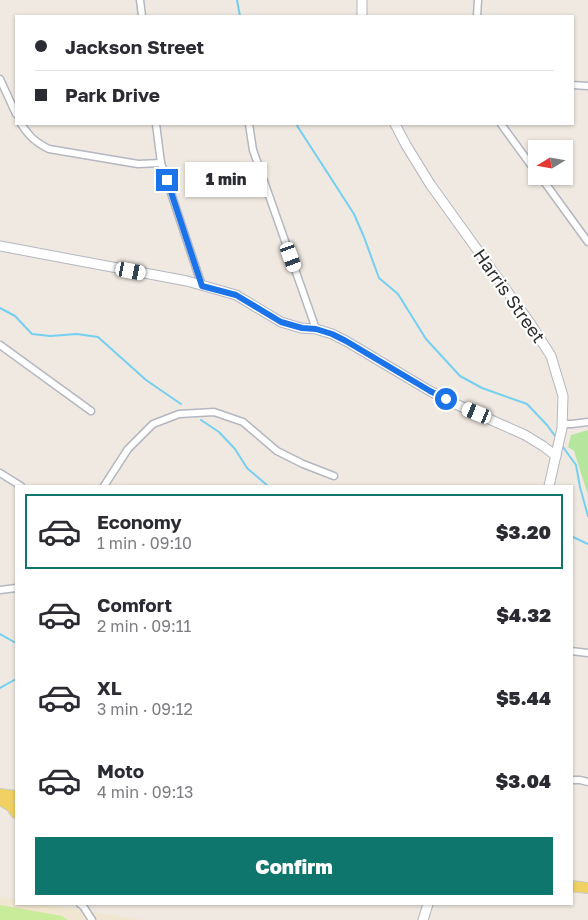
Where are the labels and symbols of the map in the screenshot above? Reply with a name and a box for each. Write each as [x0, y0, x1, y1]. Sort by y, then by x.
north arrow [528, 140, 572, 185]
callout: 1 min [184, 162, 267, 198]
route end [156, 169, 178, 191]
car [278, 240, 303, 274]
street label: Harris Street [469, 244, 550, 347]
car [114, 261, 147, 281]
route start [435, 388, 457, 410]
car [460, 400, 493, 426]

